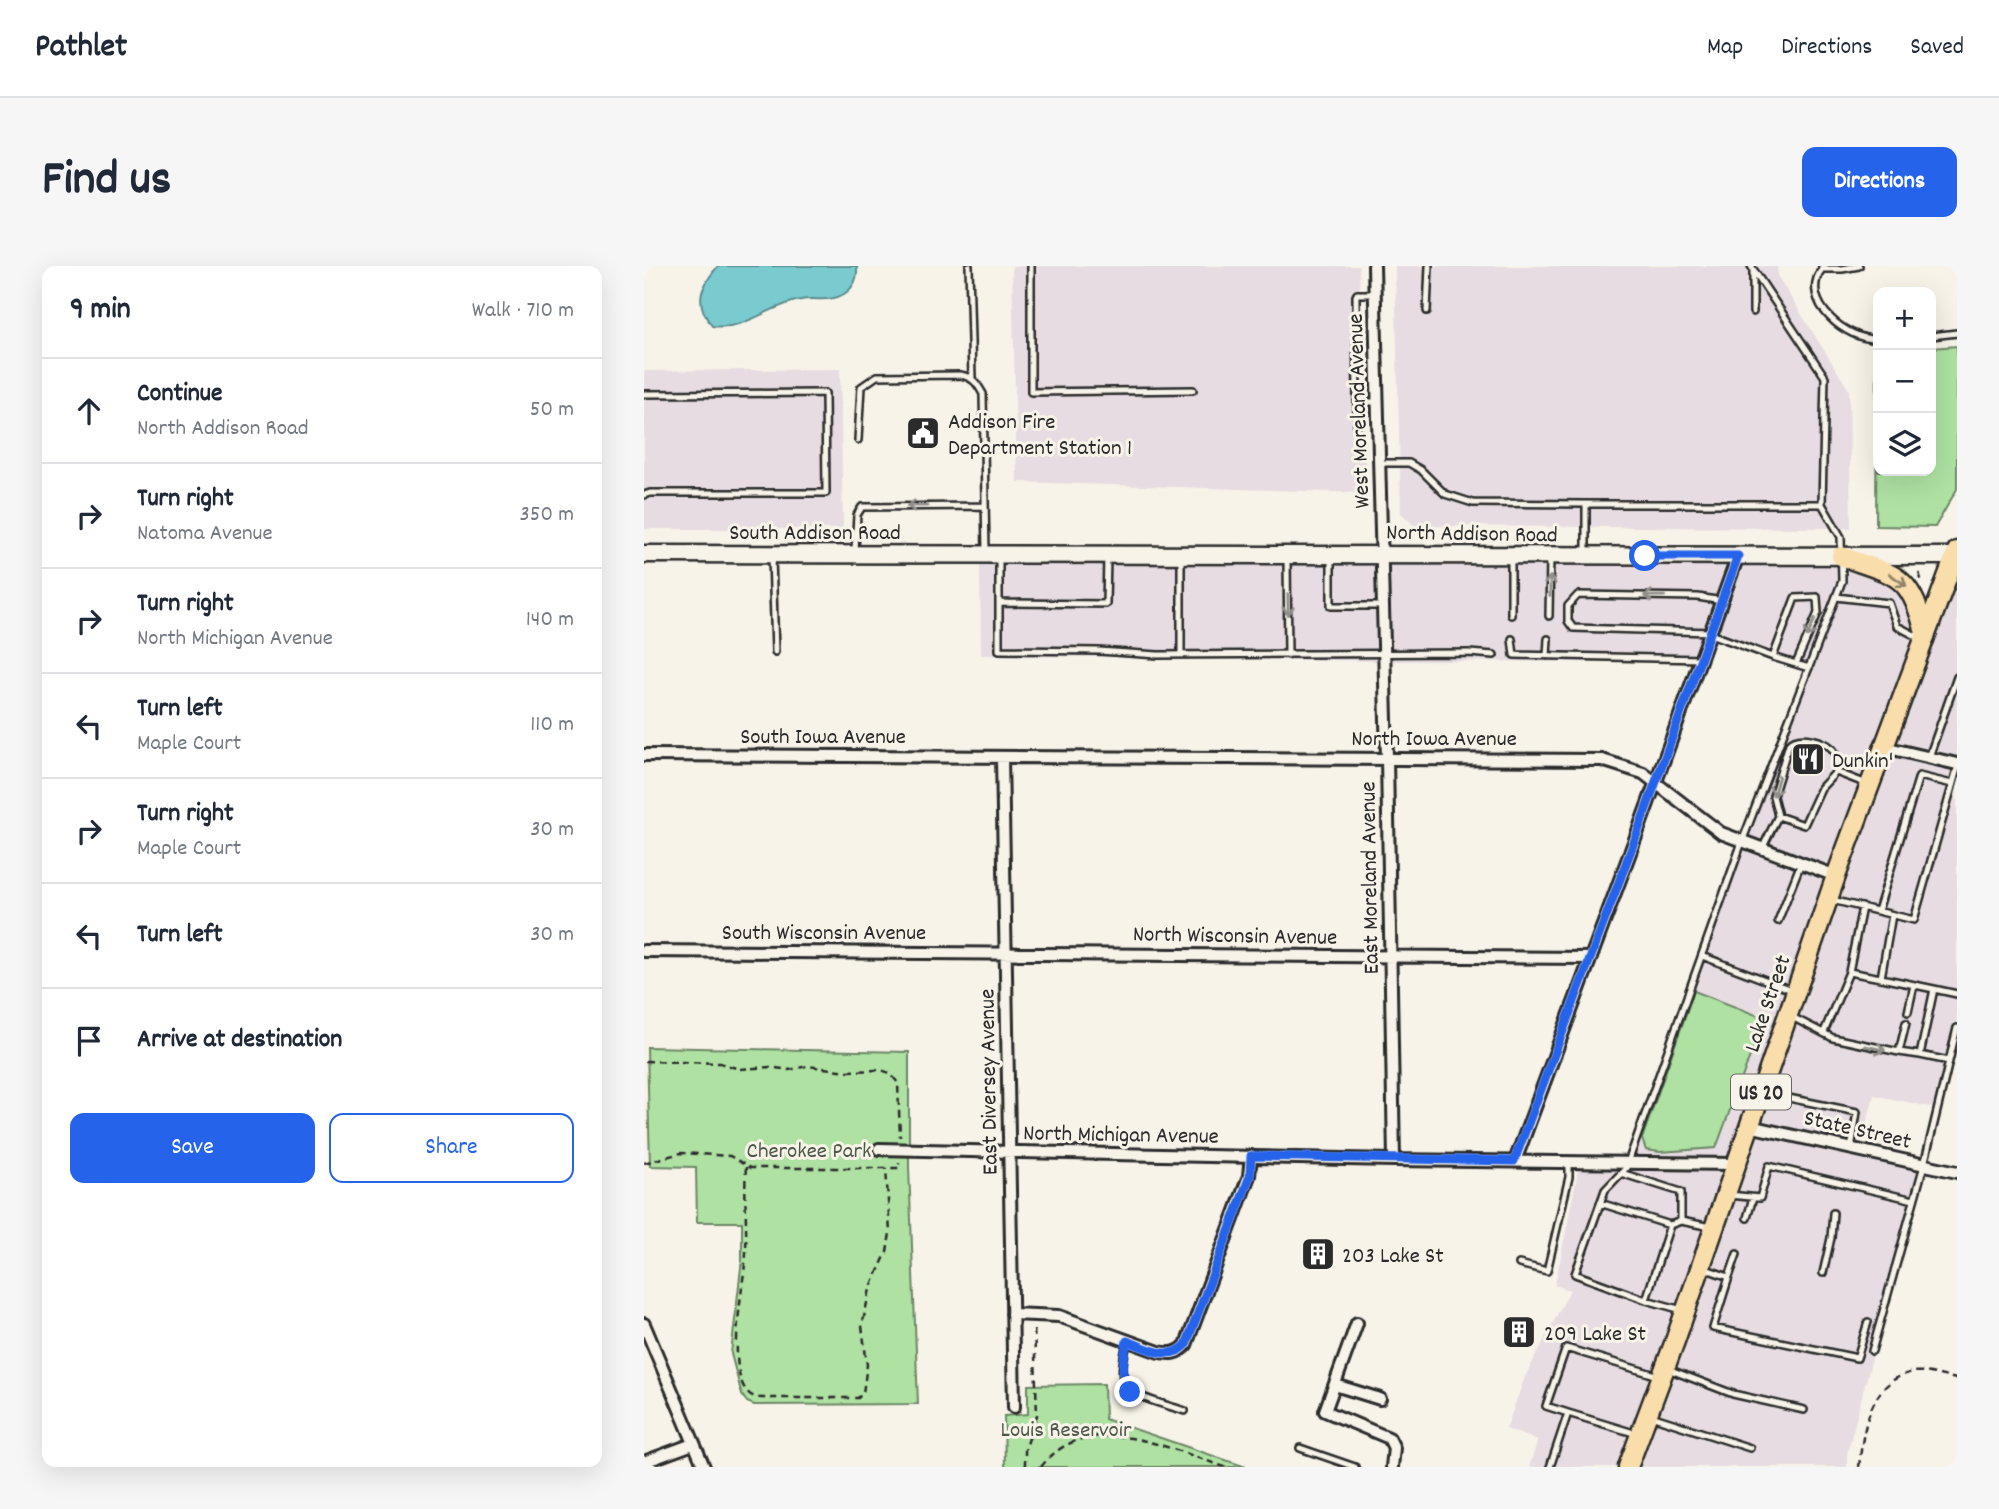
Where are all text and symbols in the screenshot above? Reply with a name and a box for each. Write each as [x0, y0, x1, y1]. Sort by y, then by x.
text: Pathlet [35, 25, 127, 72]
text: Map [1707, 31, 1743, 65]
text: Directions [1781, 31, 1872, 65]
text: Saved [1910, 31, 1964, 65]
text: Find us [42, 147, 171, 217]
button: Directions [1802, 147, 1957, 217]
map controls [1873, 287, 1936, 476]
button: + [1873, 287, 1936, 350]
text: 9 min [70, 290, 131, 333]
text: Walk · 710 m [472, 295, 574, 328]
street label: West Moreland Avenue [1341, 313, 1380, 509]
button: − [1873, 350, 1936, 413]
text: Continue [137, 376, 222, 413]
icon: ahead [70, 392, 108, 430]
text: 50 m [530, 394, 574, 427]
place label: Addison Fire Department Station 1 [948, 407, 1132, 466]
text: North Addison Road [137, 413, 309, 446]
button: layers [1873, 413, 1936, 476]
public building icon: Addison Fire Department Station 1 [904, 414, 942, 452]
text: Turn right [137, 481, 234, 518]
icon: right [70, 497, 108, 535]
text: 350 m [520, 499, 574, 532]
one-way arrow [906, 500, 929, 513]
text: Natoma Avenue [137, 518, 273, 551]
street label: South Addison Road [729, 518, 901, 551]
street label: North Addison Road [1386, 518, 1558, 553]
route start [1629, 540, 1660, 571]
one-way arrow [1888, 573, 1907, 587]
one-way arrow [1543, 575, 1557, 598]
text: Turn right [137, 586, 234, 623]
one-way arrow [1643, 590, 1666, 603]
one-way arrow [1281, 593, 1295, 616]
icon: right [70, 602, 108, 640]
text: 140 m [526, 604, 574, 637]
one-way arrow [1804, 617, 1817, 638]
text: North Michigan Avenue [137, 623, 333, 656]
text: Turn left [137, 691, 223, 728]
icon: left [70, 707, 108, 745]
text: 110 m [530, 709, 574, 742]
street label: South Iowa Avenue [740, 722, 906, 755]
street label: North Iowa Avenue [1351, 724, 1517, 757]
text: Maple Court [137, 728, 241, 761]
restaurant icon: Dunkin' [1789, 740, 1827, 778]
place label: Dunkin' [1832, 746, 1893, 779]
one-way arrow [1769, 774, 1782, 796]
street label: East Moreland Avenue [1353, 781, 1390, 975]
text: Turn right [137, 796, 234, 833]
icon: right [70, 812, 108, 850]
text: 30 m [530, 814, 574, 847]
text: Maple Court [137, 833, 241, 866]
icon: left [70, 917, 108, 955]
text: Turn left [137, 917, 223, 954]
street label: South Wisconsin Avenue [722, 918, 926, 951]
text: 30 m [530, 919, 574, 952]
street label: North Wisconsin Avenue [1132, 919, 1337, 956]
street label: Lake Street [1737, 951, 1801, 1057]
street label: East Diversey Avenue [972, 989, 1009, 1175]
icon: arrive [70, 1022, 108, 1060]
text: Arrive at destination [137, 1022, 342, 1059]
one-way arrow [1863, 1041, 1886, 1055]
road number: US 20 [1731, 1074, 1791, 1110]
street label: State Street [1800, 1103, 1914, 1160]
button: Save [70, 1113, 315, 1183]
button: Share [329, 1113, 574, 1183]
street label: North Michigan Avenue [1023, 1118, 1219, 1155]
park label: Cherokee Park [747, 1136, 871, 1169]
building icon: 203 Lake St [1299, 1235, 1337, 1273]
place label: 203 Lake St [1342, 1241, 1444, 1274]
building icon: 209 Lake St [1500, 1313, 1538, 1351]
place label: 209 Lake St [1544, 1319, 1646, 1352]
route end [1114, 1376, 1145, 1407]
park label: Louis Reservoir [1001, 1415, 1132, 1448]

